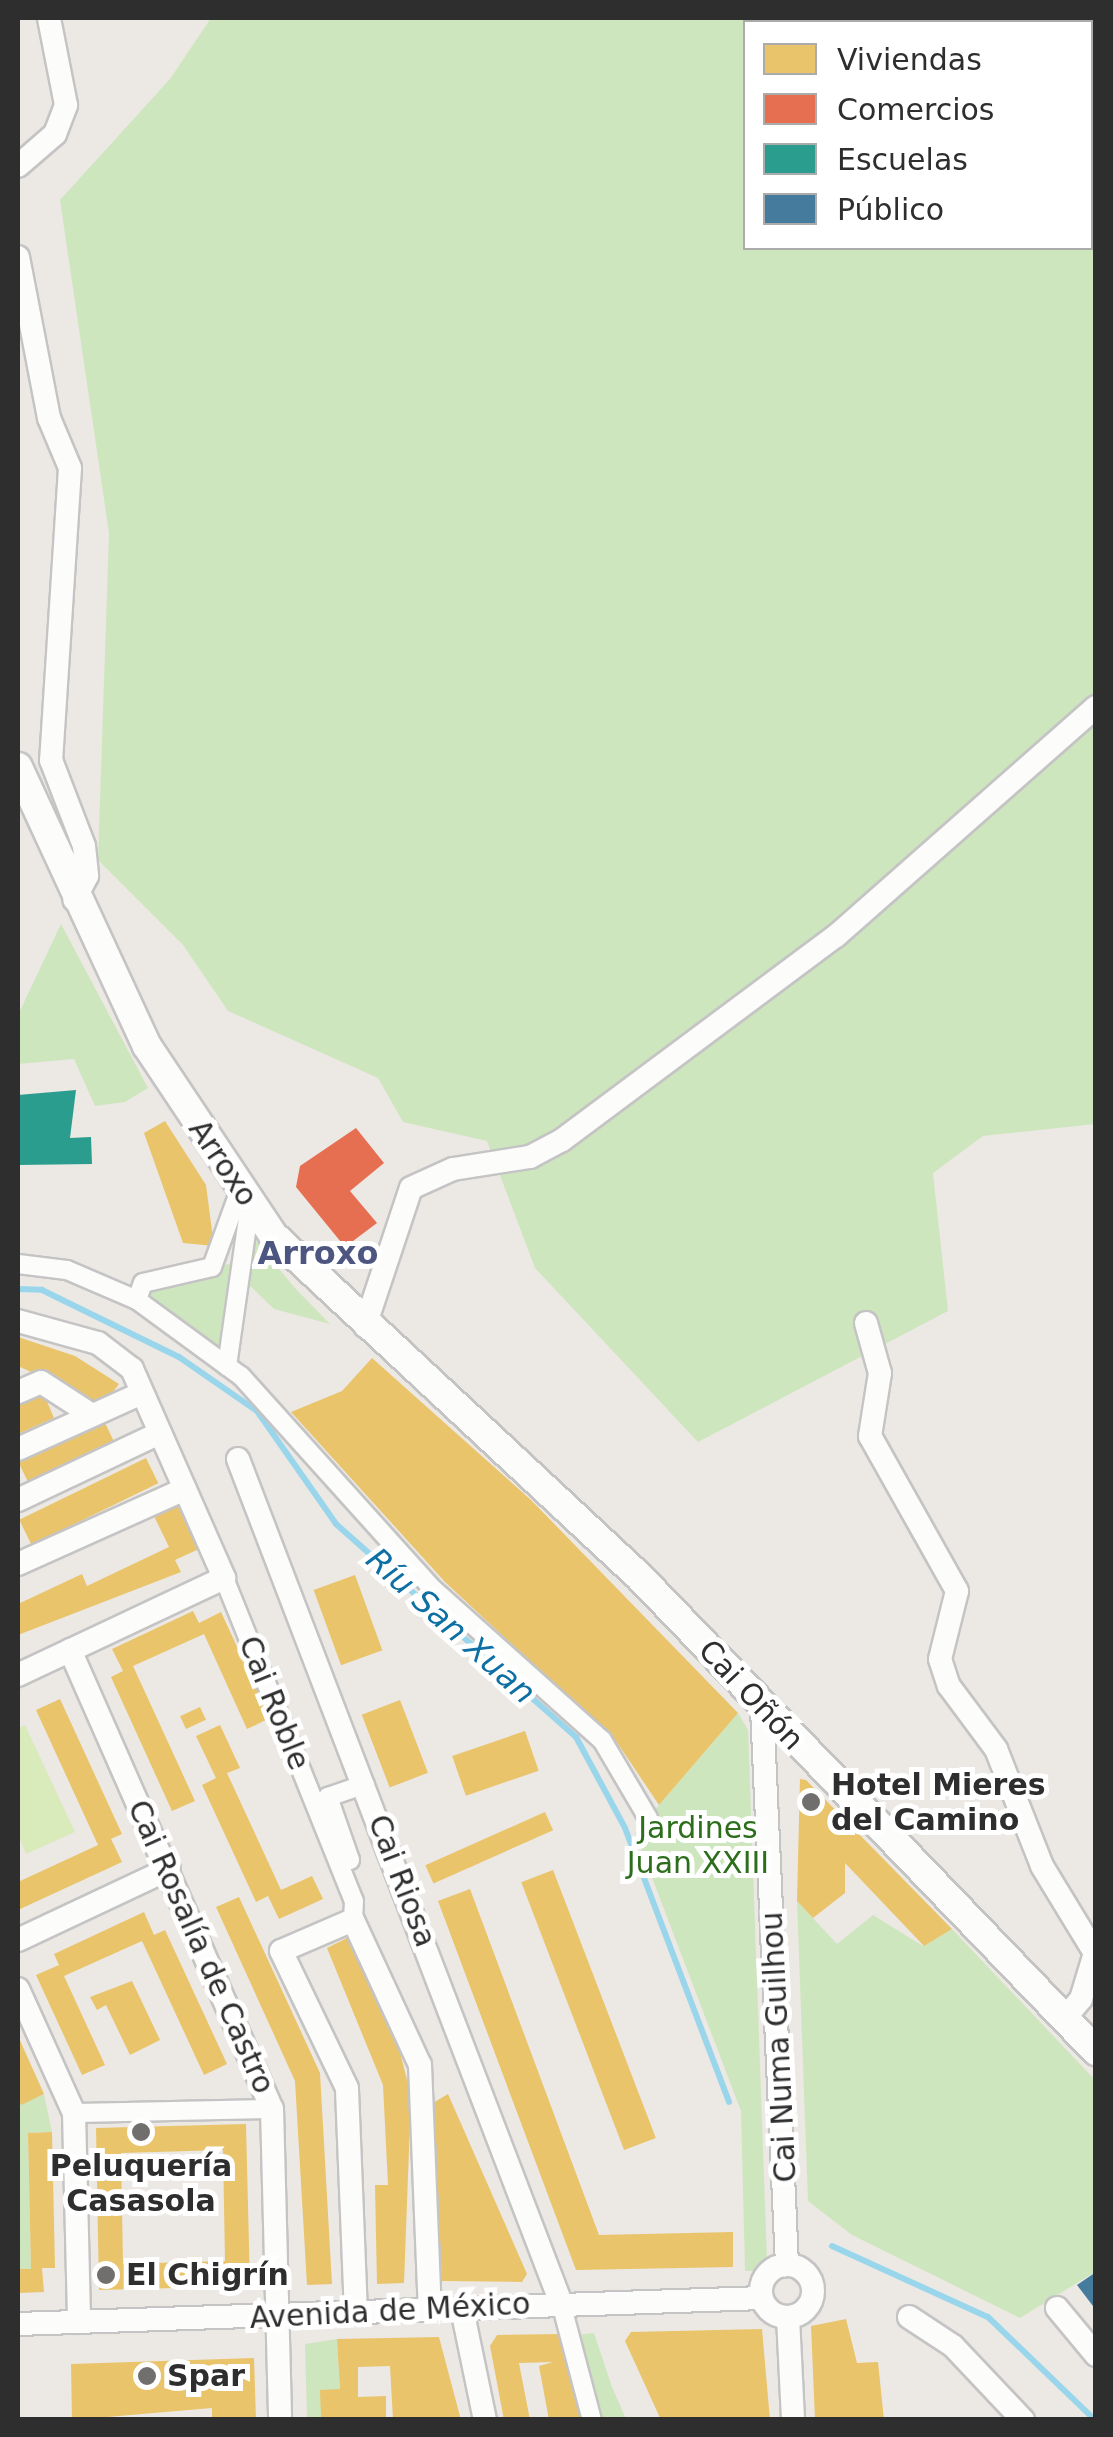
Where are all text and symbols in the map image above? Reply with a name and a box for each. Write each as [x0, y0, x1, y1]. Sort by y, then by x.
legend [743, 20, 1093, 250]
text: Viviendas [837, 42, 982, 77]
text: Comercios [837, 92, 994, 127]
text: Escuelas [837, 142, 968, 177]
text: Público [837, 192, 944, 227]
street label: Arroxo [181, 1113, 265, 1213]
district label: Arroxo [258, 1234, 378, 1272]
water label: Ríu San Xuan [359, 1540, 543, 1712]
street label: Cai Roble [231, 1631, 317, 1775]
street label: Cai Oñón [691, 1633, 811, 1757]
place label: Hotel Mieres del Camino [831, 1767, 1046, 1838]
marker: Hotel Mieres del Camino [800, 1791, 822, 1813]
street label: Cai Rosalía de Castro [120, 1795, 282, 2099]
street label: Cai Riosa [360, 1810, 444, 1952]
park label: Jardines Juan XXIII [627, 1810, 769, 1880]
street label: Cai Numa Guilhou [754, 1911, 804, 2183]
marker: Peluquería Casasola [130, 2121, 152, 2143]
place label: Peluquería Casasola [50, 2148, 232, 2218]
place label: El Chigrín [126, 2257, 289, 2293]
marker: El Chigrín [95, 2264, 117, 2286]
street label: Avenida de México [249, 2286, 531, 2336]
place label: Spar [167, 2358, 245, 2394]
marker: Spar [136, 2365, 158, 2387]

